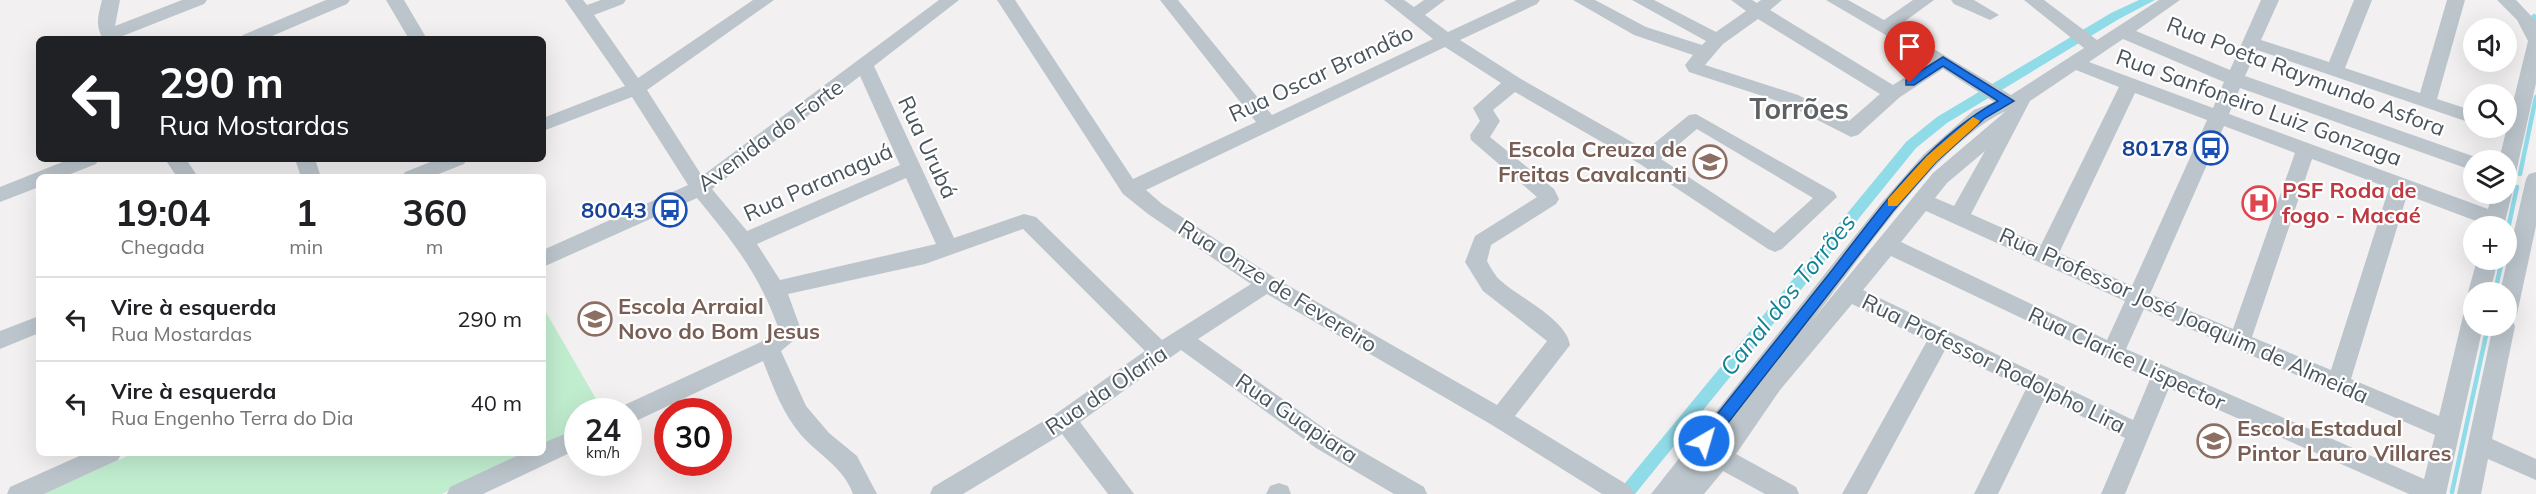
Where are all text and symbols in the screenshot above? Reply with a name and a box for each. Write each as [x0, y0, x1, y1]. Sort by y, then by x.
street label: Rua Poeta Raymundo Asfora [2163, 10, 2449, 142]
street label: Rua Oscar Brandão [1224, 18, 1418, 128]
map controls [2463, 18, 2517, 336]
button: sound [2463, 18, 2517, 72]
pin [1884, 21, 1935, 83]
icon: arrive [1893, 30, 1926, 63]
street label: Rua Sanfoneiro Luiz Gonzaga [2112, 42, 2406, 172]
text: 290 m [159, 56, 284, 109]
icon: left [60, 60, 138, 138]
street label: Avenida do Forte [692, 73, 848, 197]
button: search [2463, 84, 2517, 138]
street label: Rua Urubá [892, 91, 964, 203]
district label: Torrões [1749, 91, 1849, 126]
text: Rua Mostardas [159, 108, 349, 142]
bus stop icon: 80178 [2193, 130, 2229, 166]
place label: 80178 [2122, 134, 2188, 162]
place label: Escola Creuza de Freitas Cavalcanti [1498, 135, 1687, 188]
street label: Rua Paranaguá [739, 137, 897, 227]
school or university icon: Escola Creuza de Freitas Cavalcanti [1692, 144, 1728, 180]
button: layers [2463, 150, 2517, 204]
place label: PSF Roda de fogo - Macaé [2282, 176, 2421, 229]
hospital icon: PSF Roda de fogo - Macaé [2241, 185, 2277, 221]
text: 19:04 [115, 190, 210, 235]
text: 1 [295, 190, 317, 235]
text: 360 [402, 190, 467, 235]
bus stop icon: 80043 [652, 192, 688, 228]
place label: 80043 [581, 196, 647, 224]
water label: Canal dos Torrões [1713, 207, 1862, 381]
street label: Rua Onze de Fevereiro [1173, 213, 1383, 359]
button: + [2463, 216, 2517, 270]
street label: Rua Professor José Joaquim de Almeida [1995, 221, 2373, 409]
text: Chegada [120, 234, 205, 259]
text: min [289, 234, 323, 259]
text: m [426, 234, 443, 259]
button: − [2463, 282, 2517, 336]
street label: Rua Professor Rodolpho Lira [1858, 287, 2130, 439]
place label: Escola Arraial Novo do Bom Jesus [618, 292, 820, 345]
text: Vire à esquerda [111, 293, 276, 321]
street label: Rua Clarice Lispector [2024, 300, 2230, 416]
school or university icon: Escola Arraial Novo do Bom Jesus [577, 301, 613, 337]
icon: left [60, 303, 93, 336]
text: 290 m [457, 305, 522, 333]
text: Rua Mostardas [111, 321, 252, 346]
street label: Rua da Olaria [1040, 339, 1172, 441]
street label: Rua Guapiara [1230, 367, 1364, 469]
text: Vire à esquerda [111, 377, 276, 405]
icon: left [60, 387, 93, 420]
text: 40 m [471, 389, 522, 417]
speed limit sign: 30 [654, 398, 732, 476]
text: Rua Engenho Terra do Dia [111, 405, 354, 430]
position arrow [1672, 409, 1736, 473]
text: 24 [585, 411, 621, 449]
place label: Escola Estadual Pintor Lauro Villares [2237, 414, 2451, 467]
school or university icon: Escola Estadual Pintor Lauro Villares [2196, 423, 2232, 459]
text: km/h [586, 443, 620, 462]

